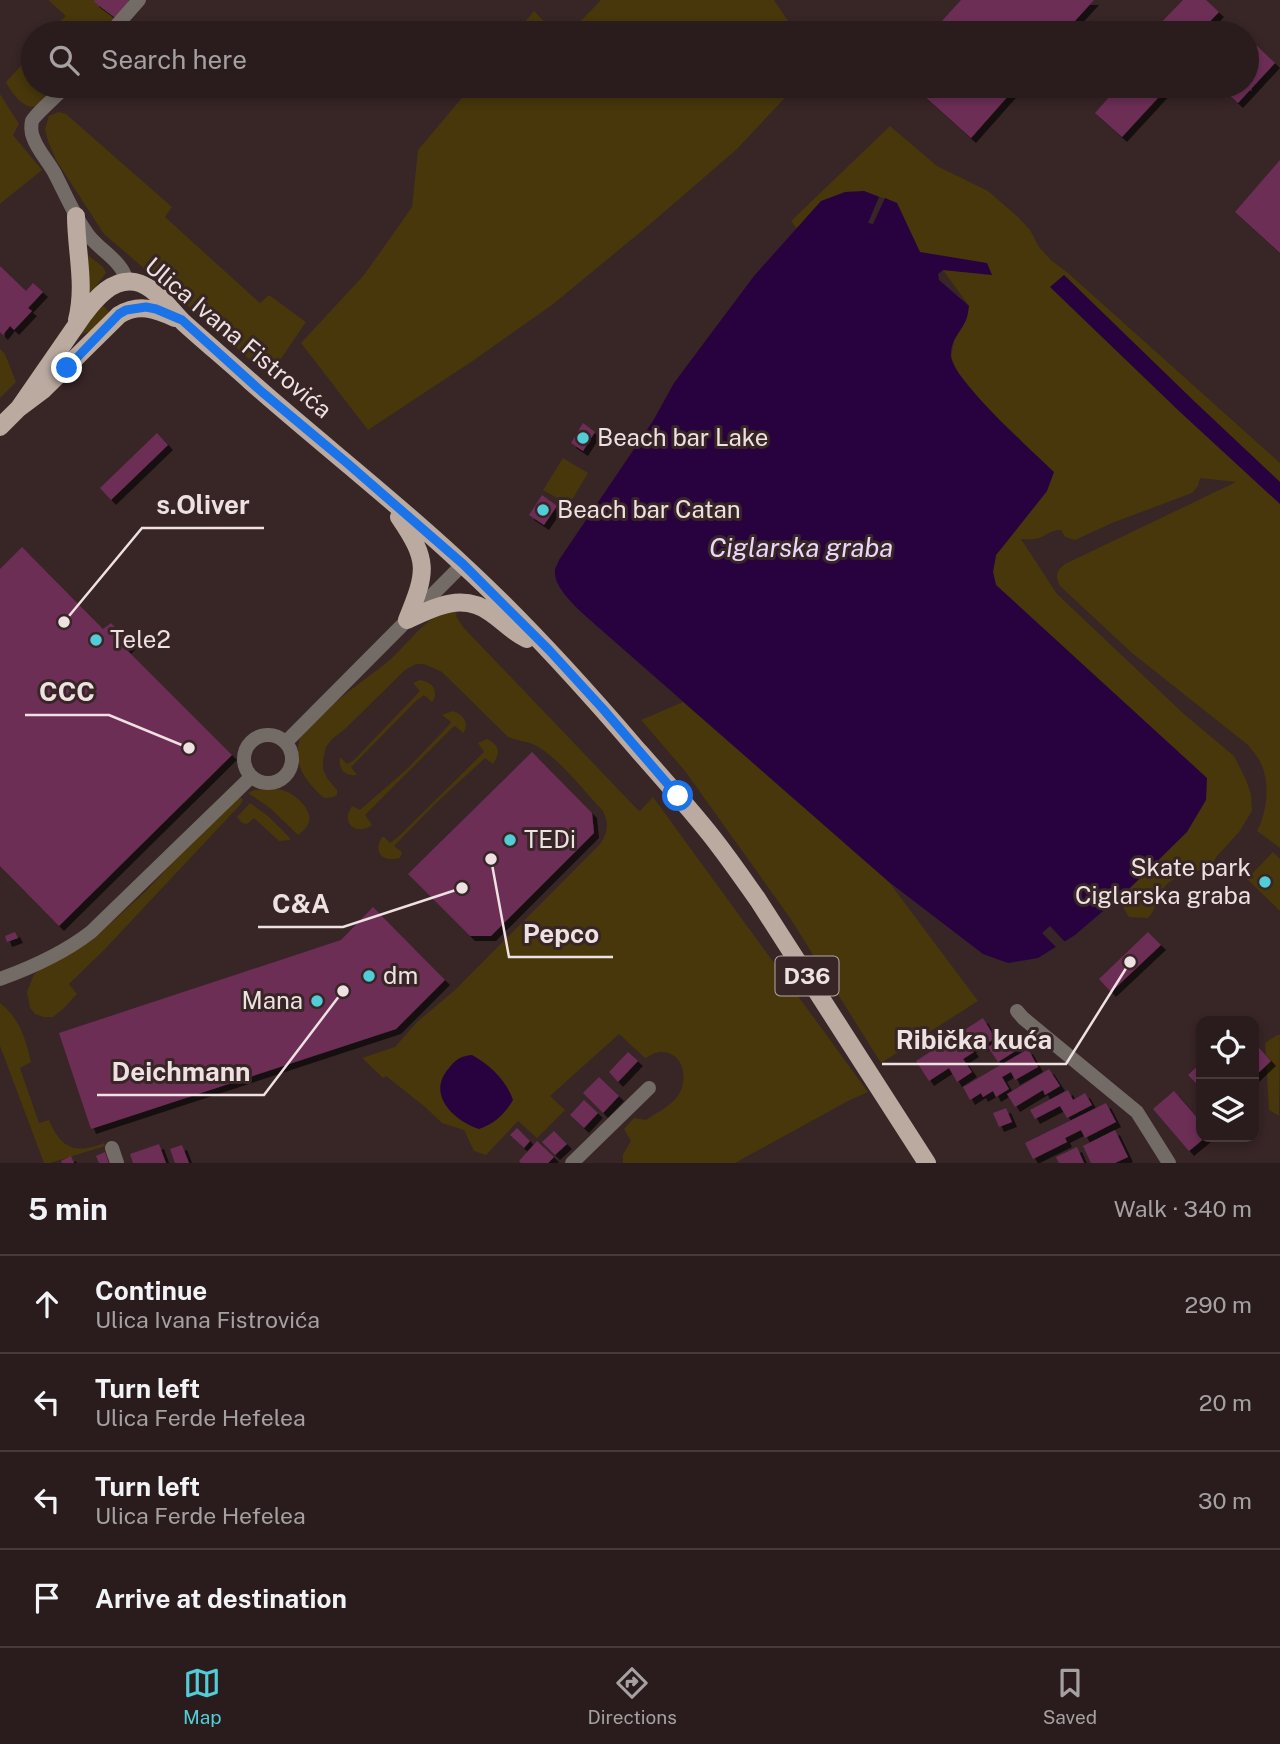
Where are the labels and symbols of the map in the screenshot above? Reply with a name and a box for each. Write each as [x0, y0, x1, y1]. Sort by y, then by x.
street label: Ulica Ivana Fistrovića [140, 251, 338, 423]
route end [51, 352, 82, 383]
place label: Beach bar Lake [597, 423, 768, 451]
marker: Beach bar Lake [575, 430, 591, 446]
callout: s.Oliver [142, 481, 264, 528]
text: s.Oliver [156, 489, 250, 520]
place label: Beach bar Catan [557, 495, 741, 523]
marker: Beach bar Catan [535, 502, 551, 518]
water label: Ciglarska graba [709, 532, 893, 563]
place label: Tele2 [110, 625, 171, 653]
marker: Tele2 [88, 632, 104, 648]
callout: CCC [25, 668, 109, 715]
text: CCC [39, 676, 95, 707]
route start [662, 780, 693, 811]
place label: TEDi [524, 825, 576, 853]
marker: TEDi [502, 832, 518, 848]
place label: Skate park Ciglarska graba [1075, 853, 1251, 909]
marker: Skate park Ciglarska graba [1257, 874, 1273, 890]
callout: C&A [258, 880, 343, 927]
text: C&A [272, 888, 330, 919]
callout: Pepco [509, 910, 613, 957]
text: Pepco [523, 918, 599, 949]
road number: D36 [776, 956, 838, 995]
place label: dm [383, 961, 418, 989]
marker: dm [361, 968, 377, 984]
place label: Mana [241, 986, 303, 1014]
marker: Mana [309, 993, 325, 1009]
callout: Ribička kuća [882, 1017, 1066, 1064]
text: Ribička kuća [896, 1024, 1052, 1055]
callout: Deichmann [97, 1048, 264, 1095]
text: Deichmann [112, 1056, 250, 1087]

